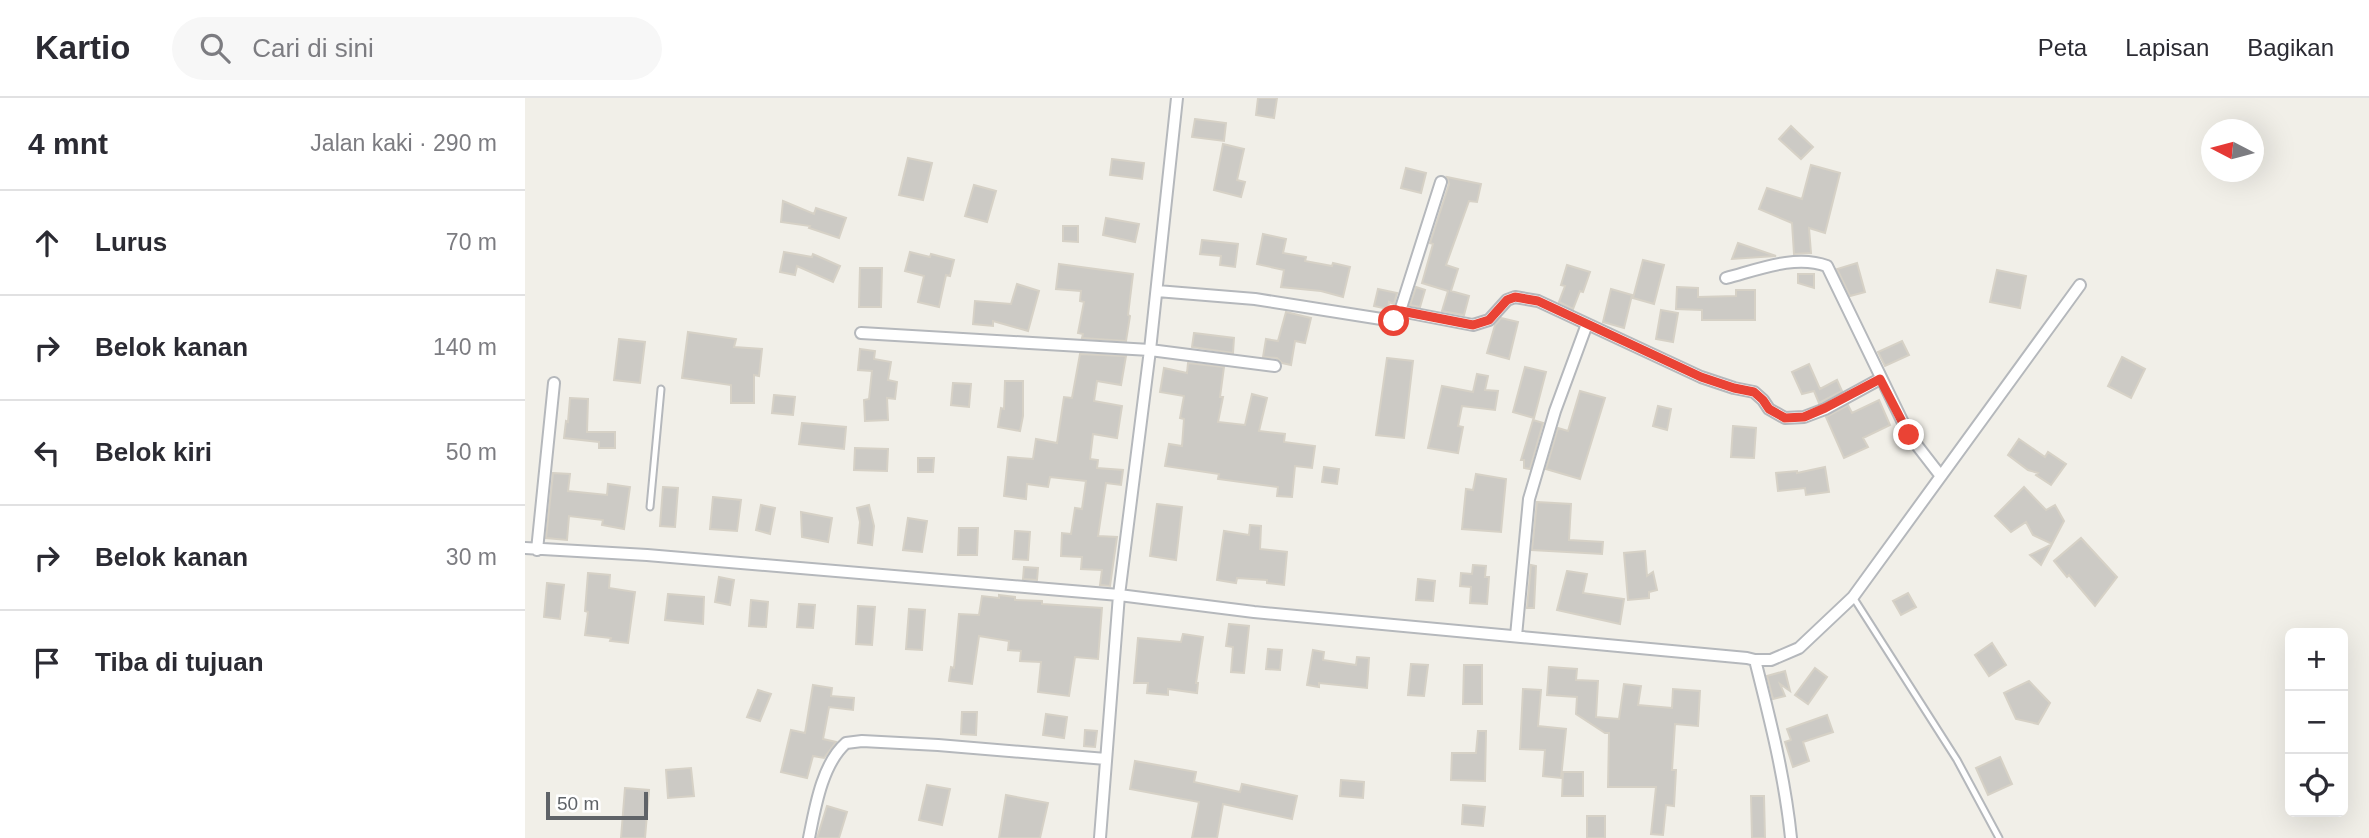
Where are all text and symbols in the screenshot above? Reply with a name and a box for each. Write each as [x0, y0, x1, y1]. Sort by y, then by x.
search box [172, 17, 662, 80]
text: Kartio [35, 29, 130, 66]
icon: search [196, 29, 234, 67]
text: Cari di sini [252, 33, 374, 63]
text: Peta [2038, 34, 2087, 61]
text: Lapisan [2125, 34, 2209, 61]
text: Bagikan [2247, 34, 2334, 61]
north arrow [2201, 119, 2264, 182]
text: 4 mnt [28, 127, 108, 160]
text: Jalan kaki · 290 m [310, 130, 497, 156]
icon: ahead [28, 224, 66, 262]
text: Lurus [95, 227, 167, 257]
text: 70 m [446, 229, 497, 255]
route start [1378, 305, 1409, 336]
icon: right [28, 329, 66, 367]
text: Belok kanan [95, 332, 248, 362]
text: 140 m [433, 334, 497, 360]
route end [1893, 419, 1924, 450]
icon: left [28, 434, 66, 472]
text: Belok kiri [95, 437, 212, 467]
text: 50 m [446, 439, 497, 465]
icon: right [28, 539, 66, 577]
text: Belok kanan [95, 542, 248, 572]
text: 30 m [446, 544, 497, 570]
map controls [2285, 628, 2348, 817]
button: + [2285, 628, 2348, 691]
icon: arrive [28, 644, 66, 682]
text: Tiba di tujuan [95, 647, 264, 677]
button: − [2285, 691, 2348, 754]
button: locate [2285, 754, 2348, 817]
scale bar [546, 789, 647, 821]
text: 50 m [557, 793, 599, 814]

